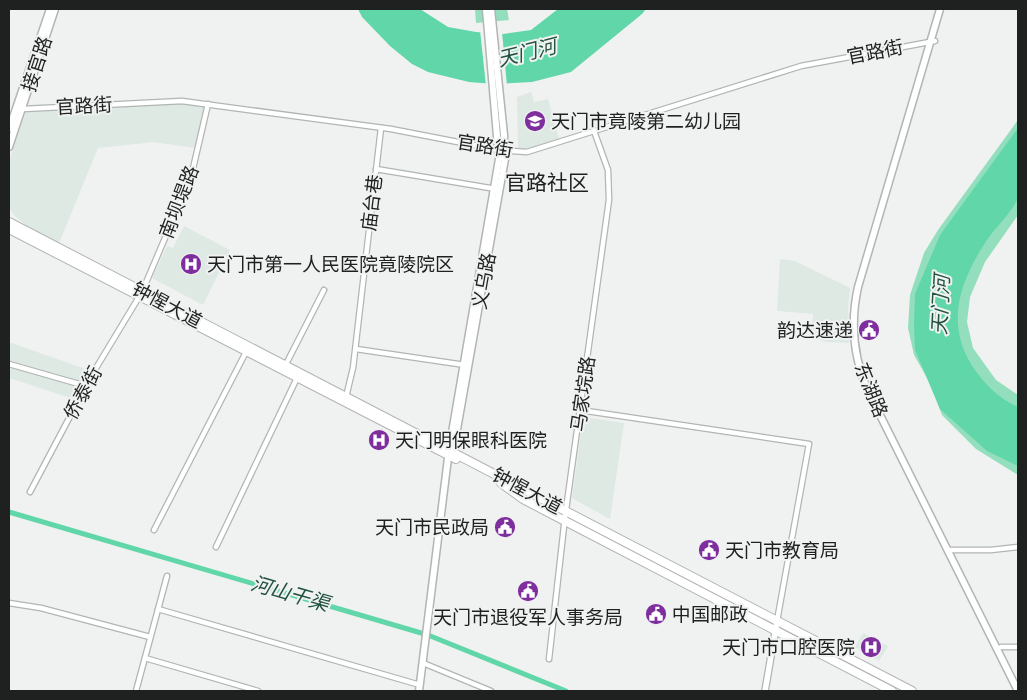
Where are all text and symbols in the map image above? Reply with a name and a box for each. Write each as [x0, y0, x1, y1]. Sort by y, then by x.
water label: 天门河 [494, 31, 563, 74]
street label: 接官路 [15, 33, 59, 95]
street label: 官路街 [844, 33, 906, 71]
street label: 官路街 [55, 91, 113, 121]
place label: 天门市竟陵第二幼儿园 [551, 108, 741, 135]
school or university icon: 天门市竟陵第二幼儿园 [523, 109, 547, 133]
street label: 官路街 [455, 128, 515, 164]
street label: 南坝堤路 [153, 162, 205, 242]
district label: 官路社区 [505, 168, 589, 198]
street label: 庙台巷 [355, 173, 389, 233]
place label: 天门市第一人民医院竟陵院区 [207, 251, 454, 278]
street label: 义乌路 [466, 251, 502, 311]
hospital icon: 天门市第一人民医院竟陵院区 [179, 252, 203, 276]
water label: 天门河 [925, 270, 957, 336]
street label: 钟惺大道 [127, 275, 207, 335]
place label: 韵达速递 [777, 317, 853, 344]
public building icon: 韵达速递 [857, 318, 881, 342]
street label: 马家垸路 [564, 354, 602, 434]
street label: 东湖路 [848, 359, 894, 421]
street label: 侨泰街 [57, 362, 109, 424]
place label: 天门明保眼科医院 [395, 427, 547, 454]
hospital icon: 天门明保眼科医院 [367, 428, 391, 452]
street label: 钟惺大道 [487, 461, 567, 521]
place label: 天门市民政局 [375, 514, 489, 541]
public building icon: 天门市民政局 [493, 515, 517, 539]
place label: 天门市教育局 [725, 537, 839, 564]
public building icon: 天门市教育局 [697, 538, 721, 562]
water label: 河山干渠 [248, 569, 335, 620]
public building icon: 天门市退役军人事务局 [516, 579, 540, 603]
place label: 中国邮政 [672, 601, 748, 628]
public building icon: 中国邮政 [644, 602, 668, 626]
place label: 天门市退役军人事务局 [433, 604, 623, 631]
place label: 天门市口腔医院 [722, 634, 855, 661]
hospital icon: 天门市口腔医院 [859, 635, 883, 659]

